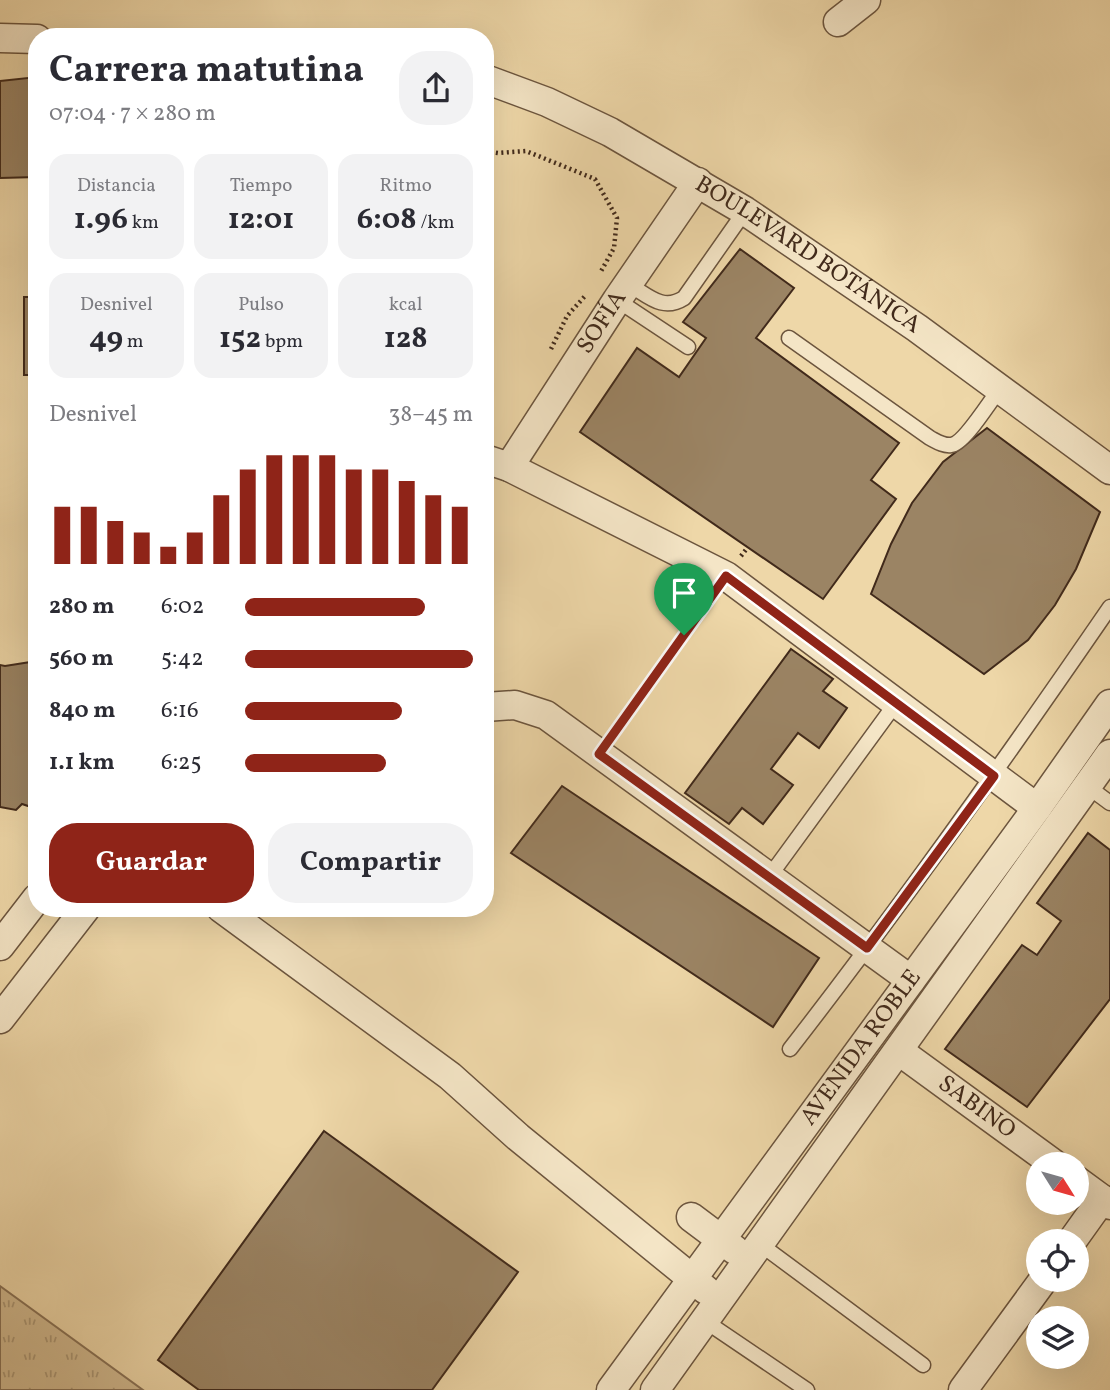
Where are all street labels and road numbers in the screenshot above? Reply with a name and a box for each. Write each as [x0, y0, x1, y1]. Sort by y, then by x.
street label: BOULEVARD BOTÁNICA [688, 168, 928, 343]
street label: SOFÍA [569, 284, 636, 361]
street label: AVENIDA ROBLE [793, 963, 930, 1133]
street label: SABINO [931, 1068, 1023, 1147]

